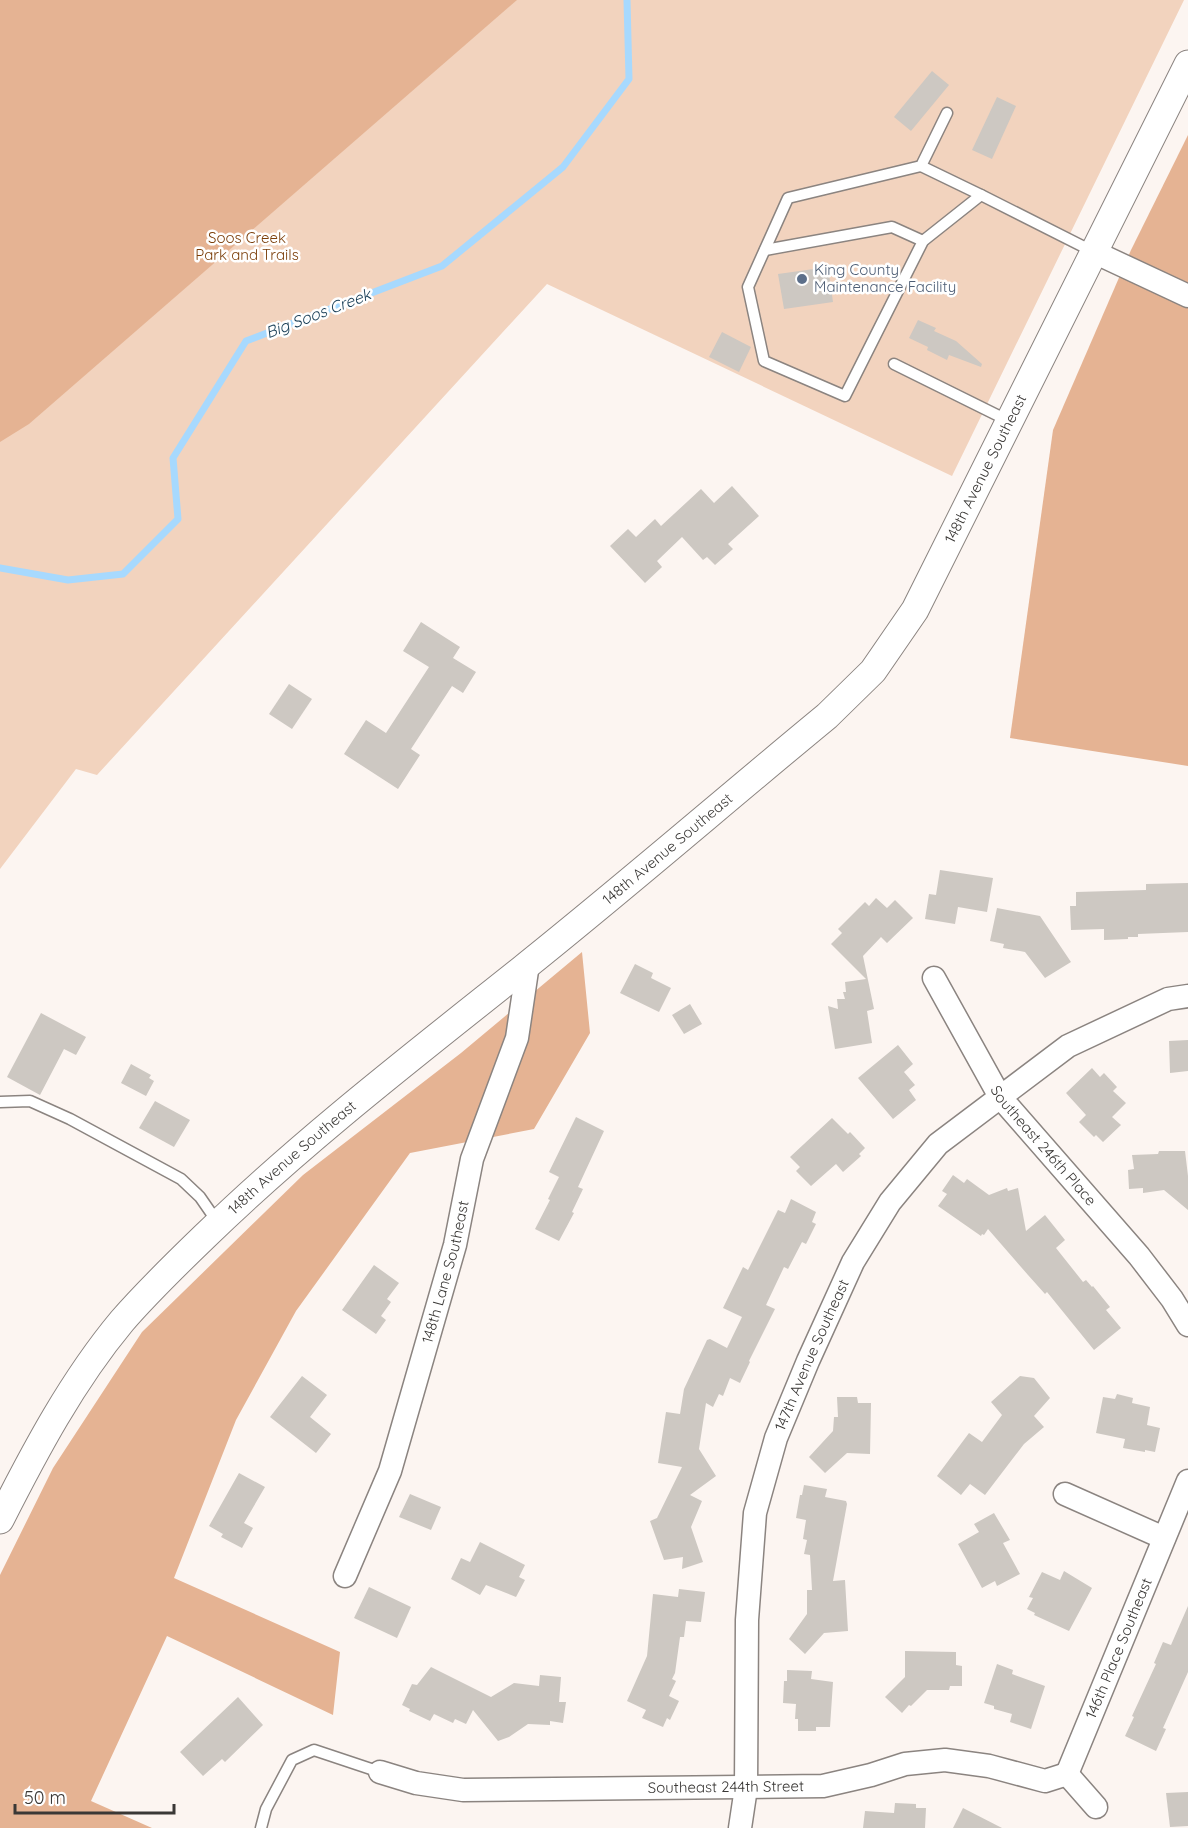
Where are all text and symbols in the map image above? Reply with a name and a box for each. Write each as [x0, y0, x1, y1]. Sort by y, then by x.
park label: Soos Creek Park and Trails [195, 228, 299, 264]
place label: King County Maintenance Facility [814, 260, 956, 296]
marker: King County Maintenance Facility [795, 272, 809, 286]
water label: Big Soos Creek [262, 283, 375, 342]
street label: 148th Avenue Southeast [940, 391, 1030, 546]
street label: 148th Avenue Southeast [598, 789, 736, 909]
street label: Southeast 246th Place [986, 1082, 1101, 1209]
street label: 148th Avenue Southeast [224, 1096, 360, 1218]
street label: 148th Lane Southeast [417, 1199, 473, 1345]
street label: 147th Avenue Southeast [770, 1276, 853, 1433]
street label: 146th Place Southeast [1081, 1575, 1156, 1721]
street label: Southeast 244th Street [648, 1776, 804, 1797]
scale bar [15, 1777, 174, 1815]
text: 50 m [24, 1786, 66, 1809]

